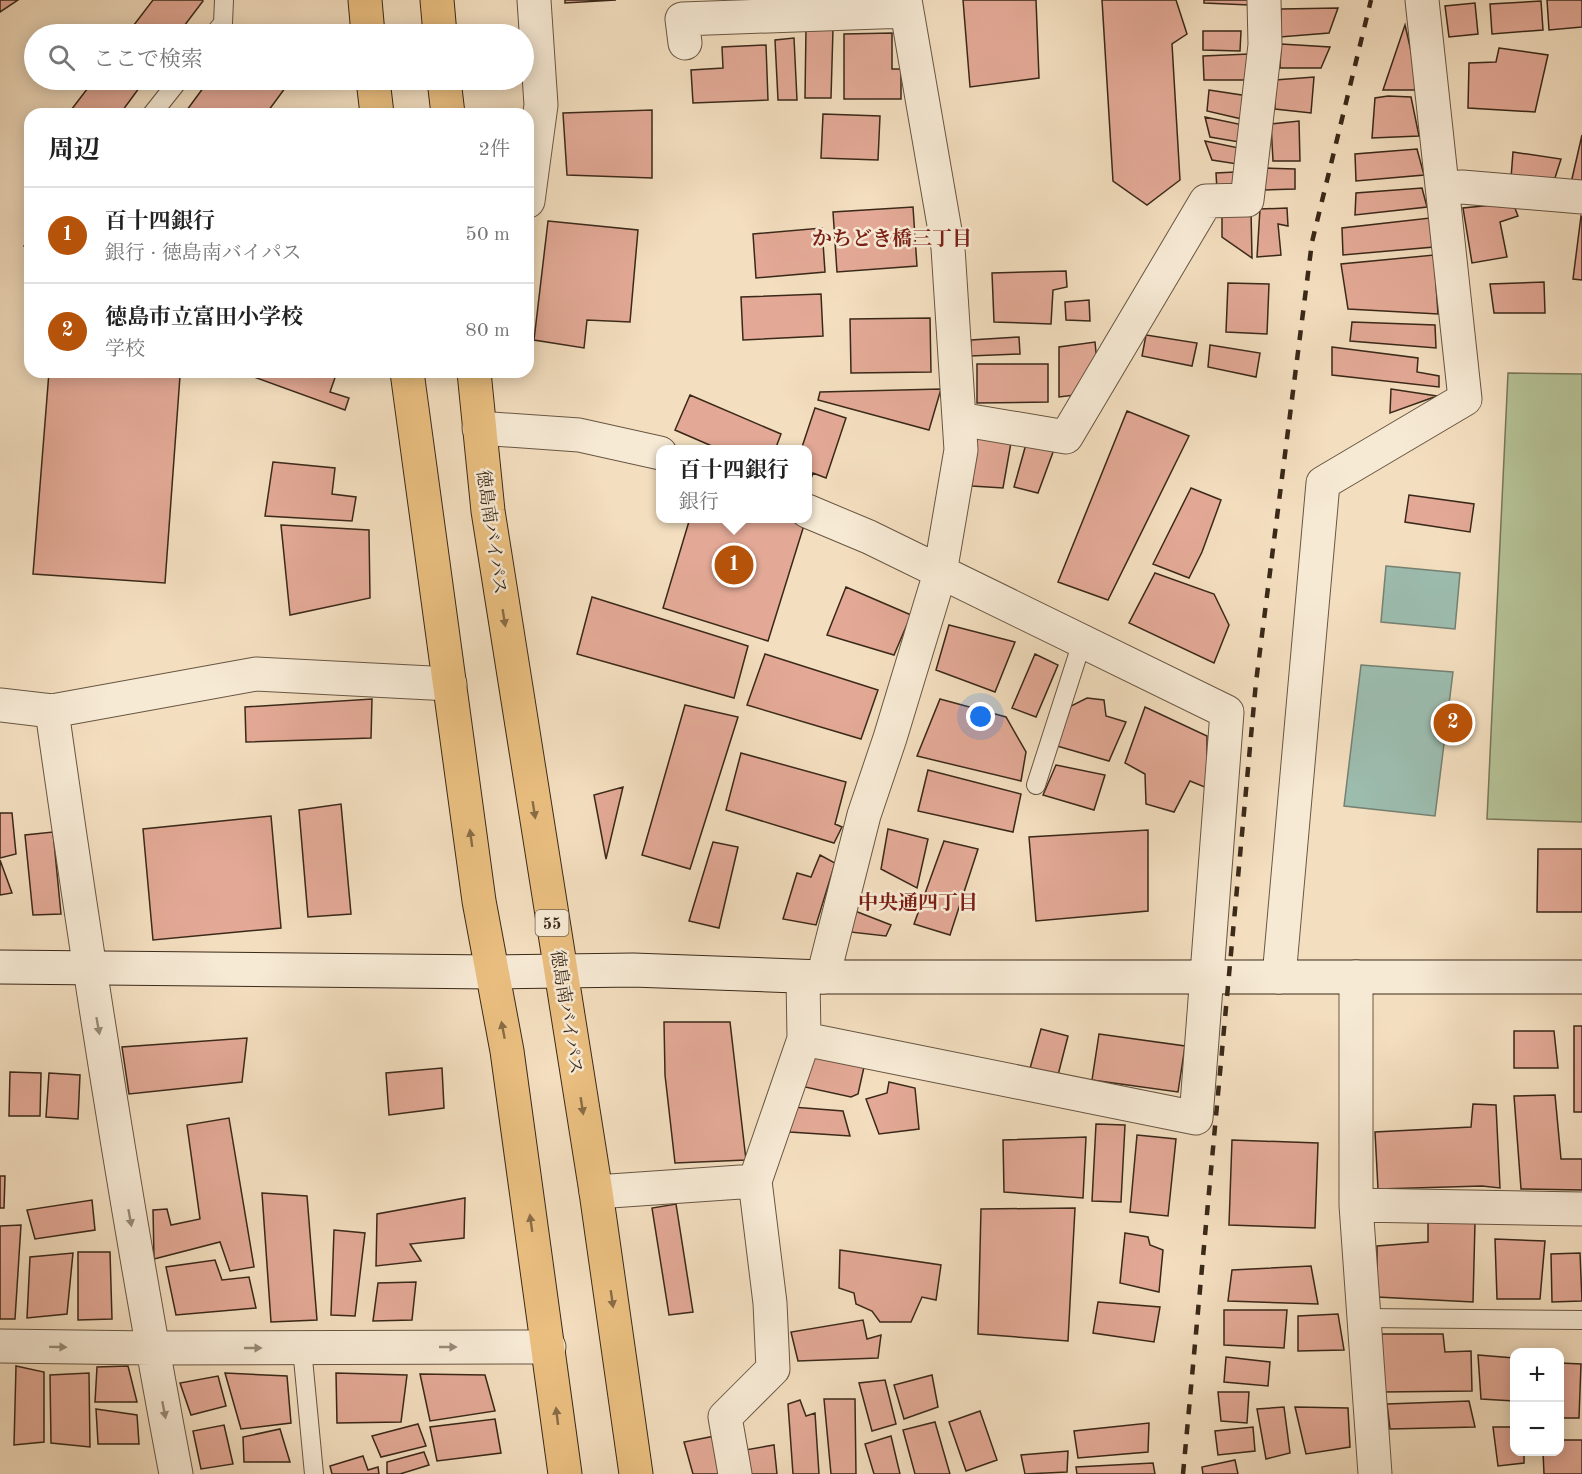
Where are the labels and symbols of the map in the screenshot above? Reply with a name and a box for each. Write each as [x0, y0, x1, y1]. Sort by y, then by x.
district label: かちどき橋三丁目 [812, 228, 972, 250]
street label: 徳島南バイパス [473, 468, 511, 596]
pin: 1 [714, 542, 754, 588]
one-way arrow [500, 608, 509, 627]
pin: 2 [1434, 700, 1472, 746]
your location [966, 702, 995, 731]
one-way arrow [530, 801, 539, 820]
one-way arrow [466, 828, 475, 847]
district label: 中央通四丁目 [858, 892, 978, 914]
road number: 55 [536, 910, 568, 936]
street label: 徳島南バイパス [547, 948, 587, 1076]
one-way arrow [94, 1016, 103, 1035]
one-way arrow [498, 1020, 507, 1039]
one-way arrow [578, 1097, 587, 1116]
one-way arrow [126, 1208, 135, 1227]
one-way arrow [527, 1213, 536, 1232]
one-way arrow [607, 1290, 616, 1309]
one-way arrow [49, 1342, 68, 1351]
one-way arrow [439, 1342, 458, 1352]
one-way arrow [244, 1343, 263, 1353]
one-way arrow [160, 1401, 169, 1420]
one-way arrow [553, 1406, 562, 1425]

